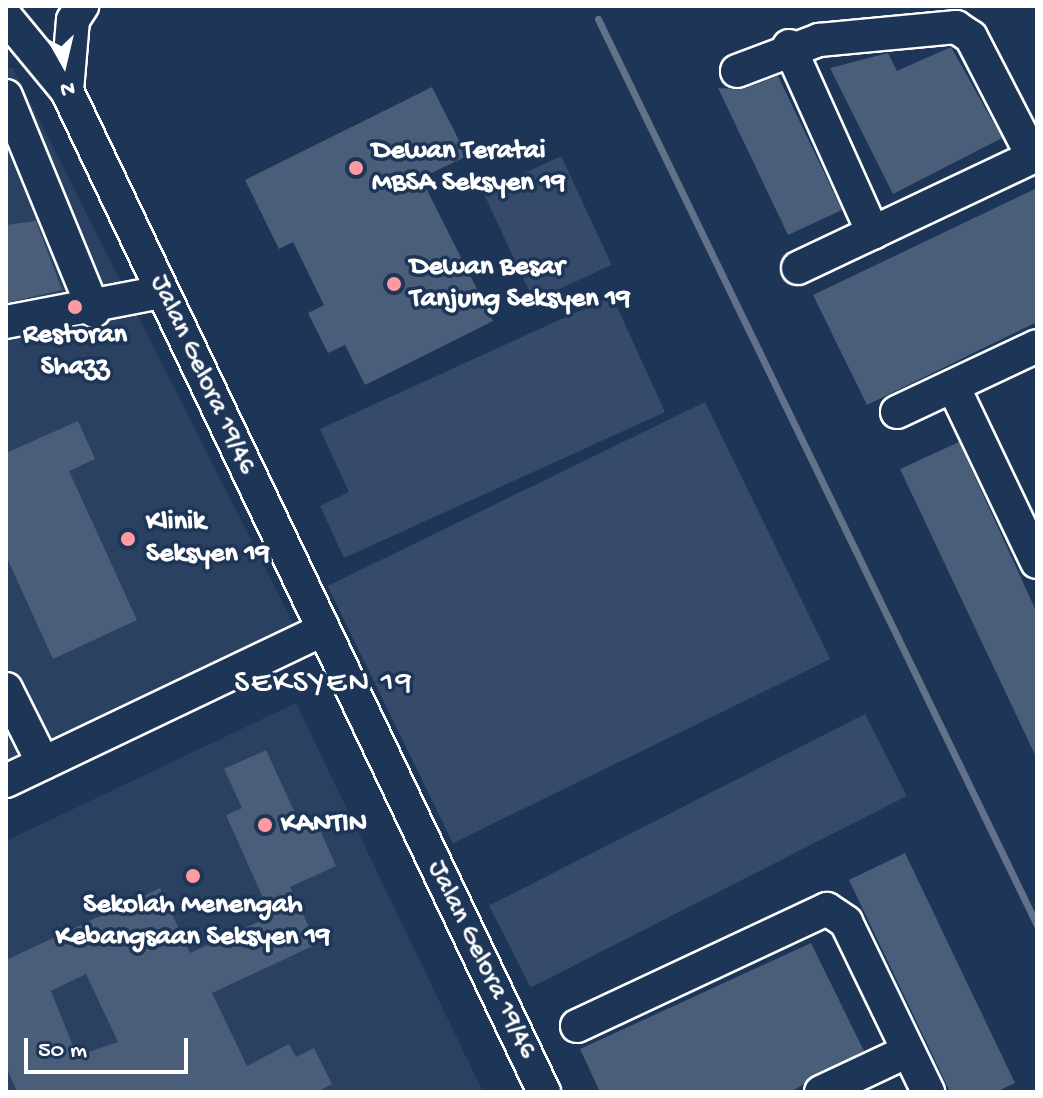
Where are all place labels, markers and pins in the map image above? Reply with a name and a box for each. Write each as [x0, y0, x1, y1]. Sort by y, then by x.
place label: Dewan Teratai MBSA Seksyen 19 [372, 135, 566, 201]
marker: Dewan Teratai MBSA Seksyen 19 [347, 159, 365, 177]
place label: Dewan Besar Tanjung Seksyen 19 [410, 251, 630, 317]
marker: Dewan Besar Tanjung Seksyen 19 [385, 275, 403, 293]
marker: Restoran Shazz [66, 298, 84, 316]
place label: Restoran Shazz [23, 319, 127, 385]
place label: Klinik Seksyen 19 [146, 506, 270, 572]
marker: Klinik Seksyen 19 [117, 528, 139, 550]
place label: KANTIN [281, 808, 367, 842]
marker: KANTIN [256, 816, 274, 834]
marker: Sekolah Menengah Kebangsaan Seksyen 19 [184, 867, 202, 885]
place label: Sekolah Menengah Kebangsaan Seksyen 19 [56, 889, 330, 955]

